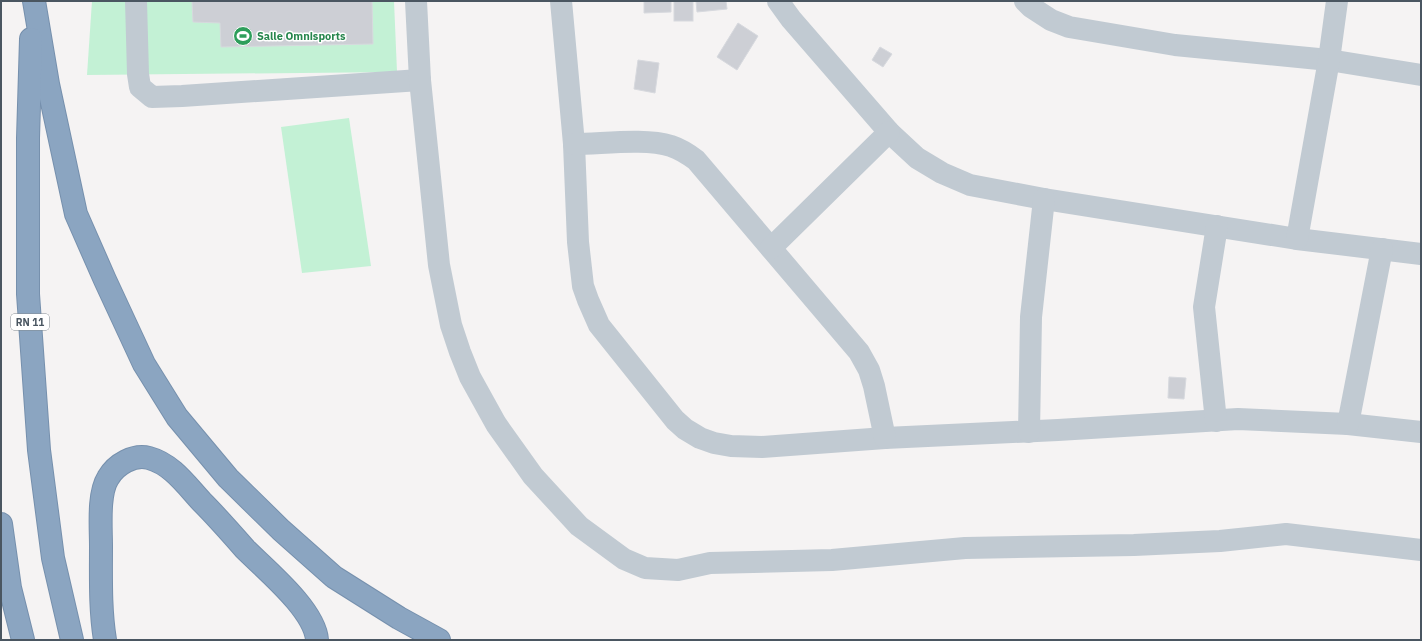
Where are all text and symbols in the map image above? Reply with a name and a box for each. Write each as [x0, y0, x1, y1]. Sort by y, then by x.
sports icon: Salle Omnisports [232, 25, 254, 47]
place label: Salle Omnisports [257, 29, 346, 43]
road number: RN 11 [11, 314, 49, 330]

